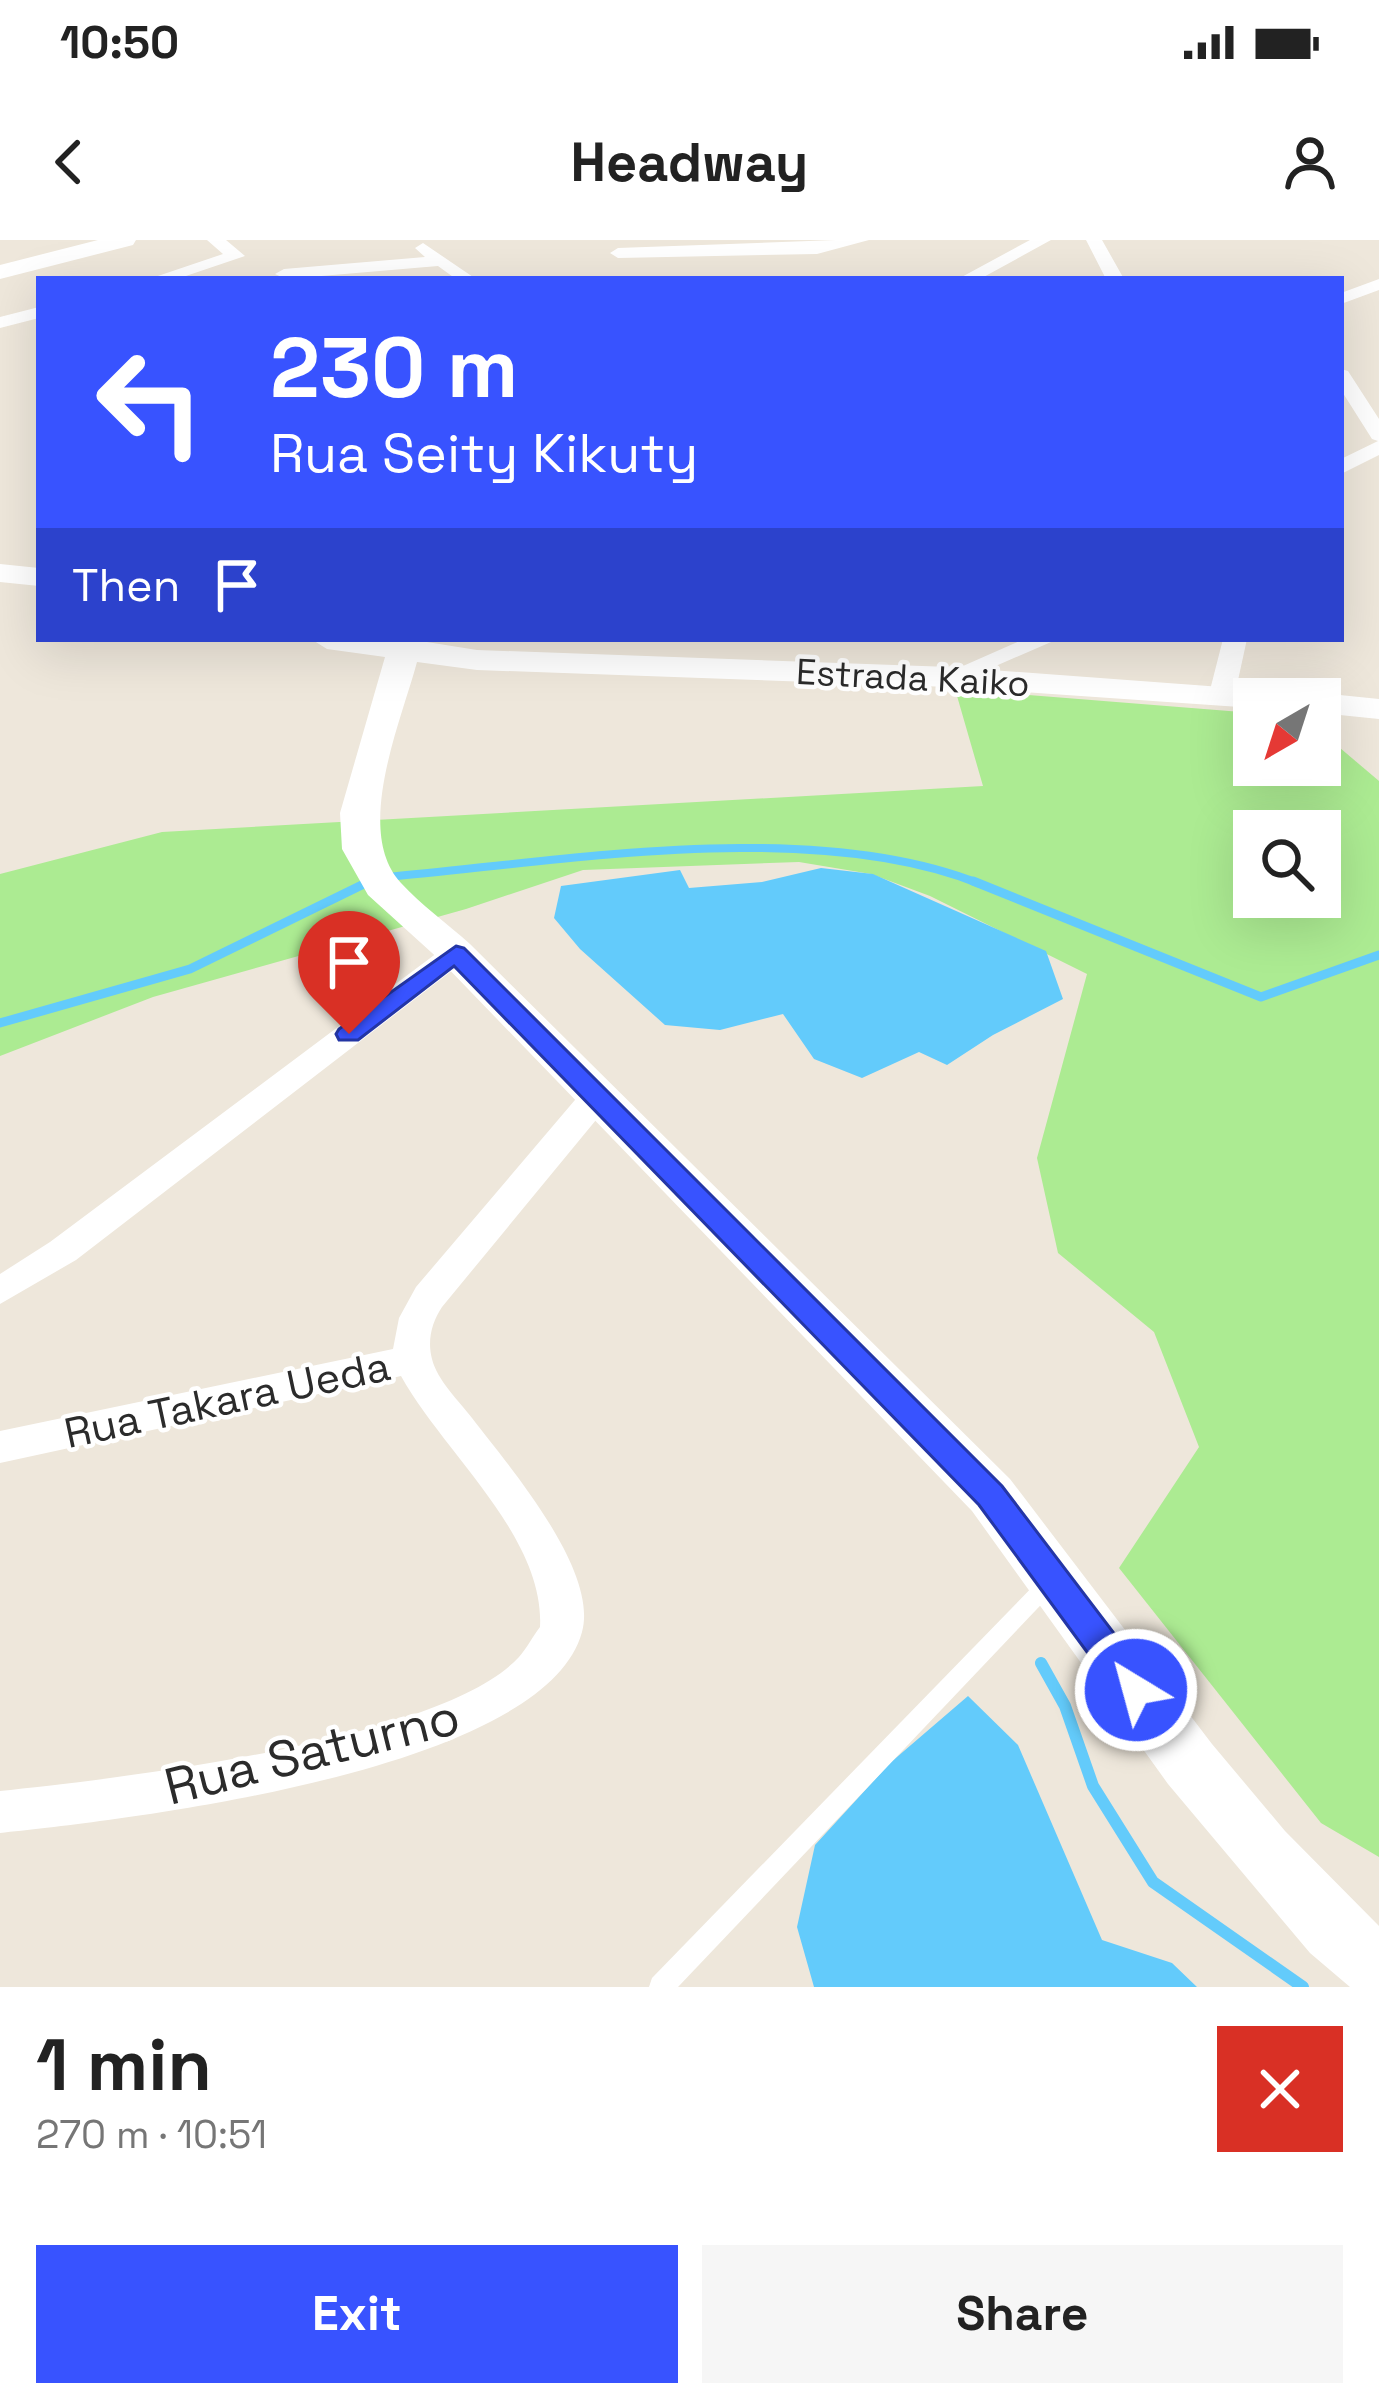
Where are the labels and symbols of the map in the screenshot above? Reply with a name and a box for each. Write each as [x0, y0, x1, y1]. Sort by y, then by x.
street label: Estrada Kaiko [795, 649, 1031, 707]
north arrow [1233, 678, 1341, 786]
pin [298, 911, 400, 1034]
street label: Rua Takara Ueda [59, 1339, 395, 1460]
position arrow [1073, 1627, 1199, 1753]
street label: Rua Saturno [158, 1683, 466, 1819]

